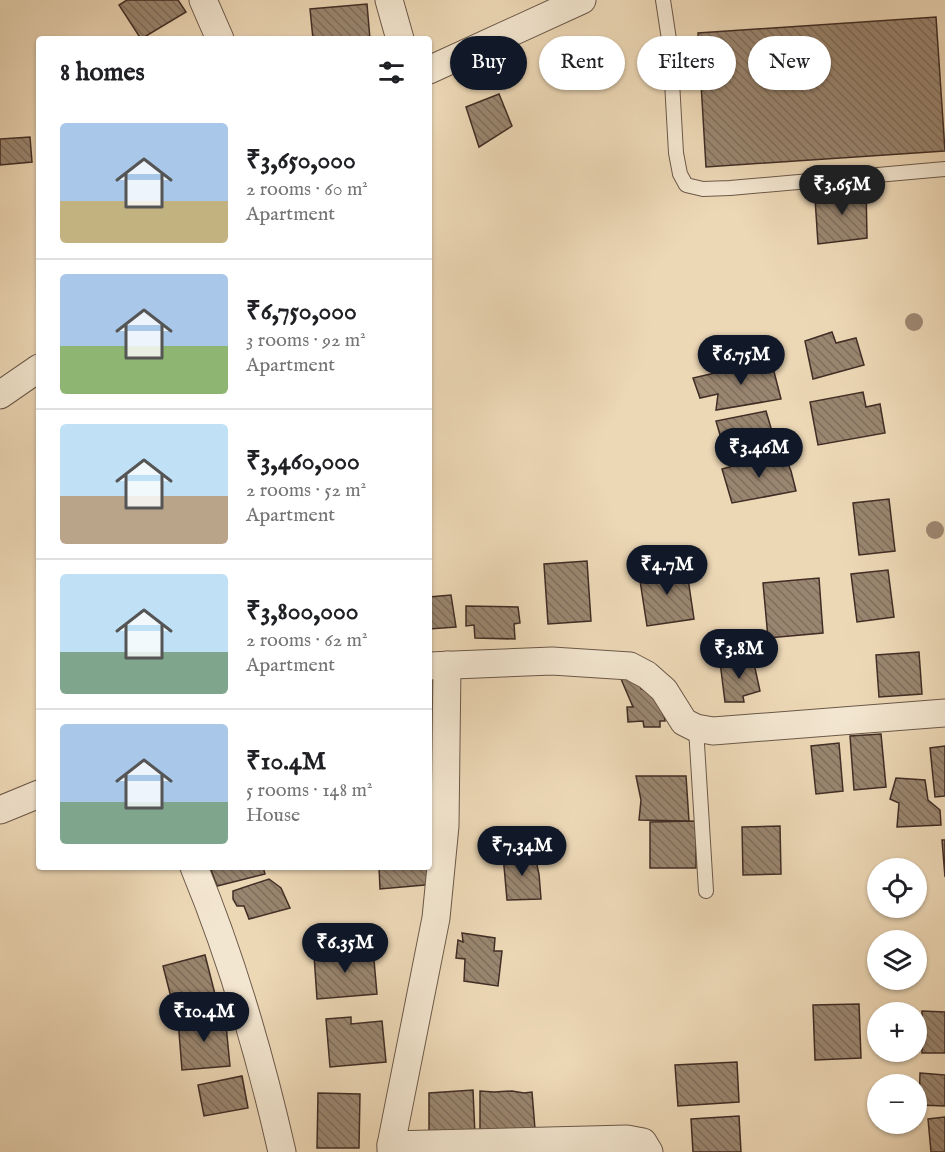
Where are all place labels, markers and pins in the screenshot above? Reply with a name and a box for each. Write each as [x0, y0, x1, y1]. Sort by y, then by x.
pin: ₹3.65M [793, 165, 891, 216]
pin: ₹6.75M [692, 335, 790, 386]
pin: ₹3.46M [710, 428, 808, 479]
pin: ₹4.7M [625, 545, 709, 596]
pin: ₹3.8M [697, 629, 781, 680]
pin: ₹7.34M [473, 826, 571, 877]
pin: ₹6.35M [296, 923, 394, 974]
pin: ₹10.4M [155, 992, 253, 1043]

